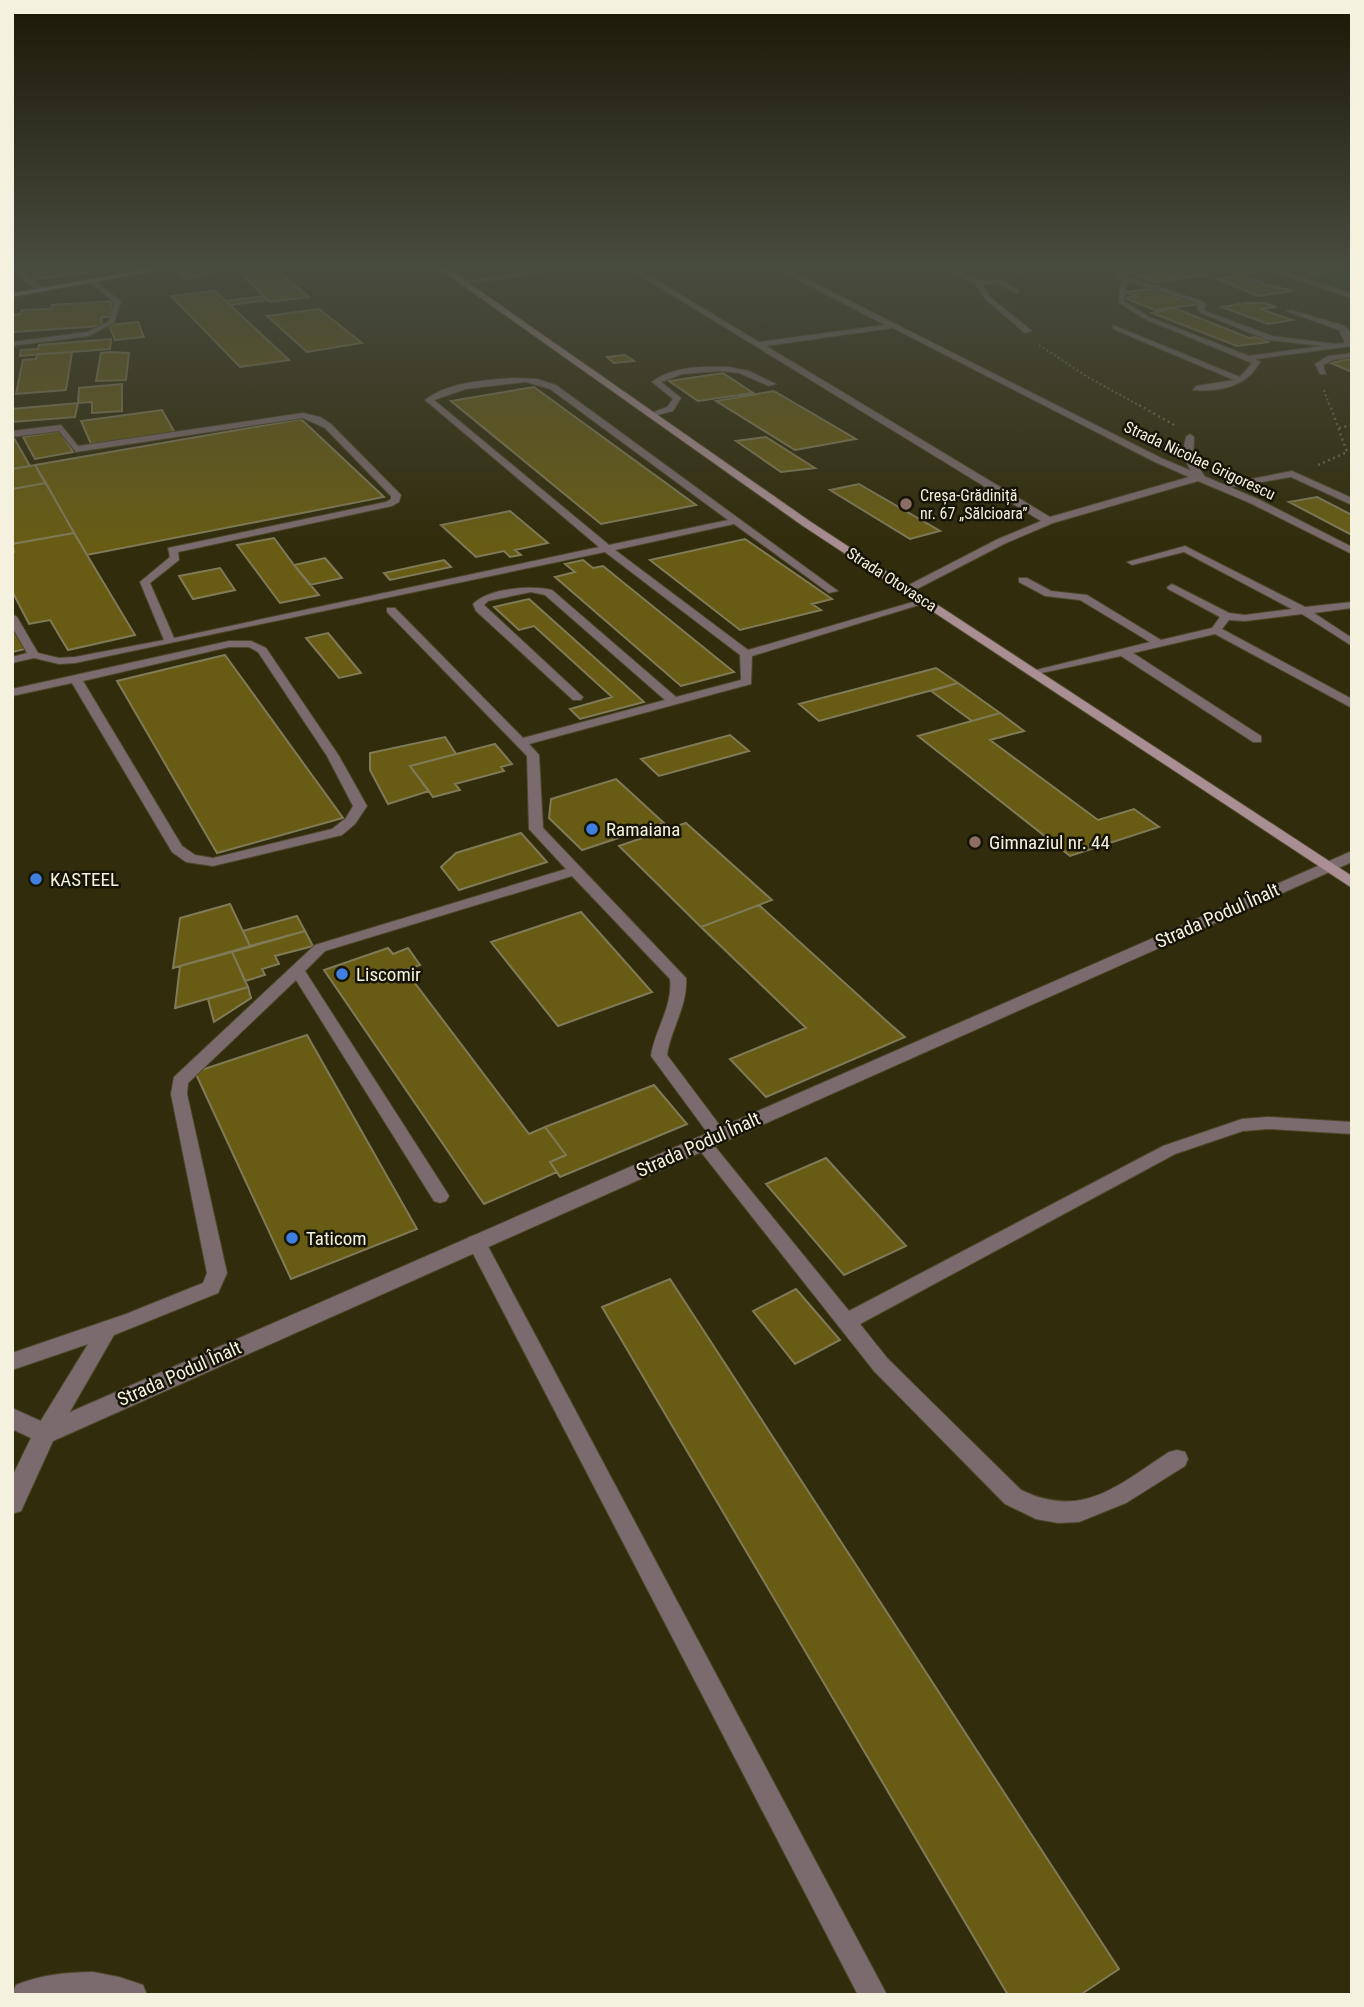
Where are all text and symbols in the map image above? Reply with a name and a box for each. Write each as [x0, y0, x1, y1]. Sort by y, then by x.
street label: Strada Nicolae Grigorescu [1121, 417, 1278, 504]
place label: Creșa-Grădiniță nr. 67 „Sălcioara” [920, 486, 1028, 523]
marker: Creșa-Grădiniță nr. 67 „Sălcioara” [898, 496, 914, 512]
street label: Strada Otovasca [843, 543, 940, 616]
place label: Ramaiana [606, 818, 680, 841]
marker: Ramaiana [584, 821, 600, 837]
place label: Gimnaziul nr. 44 [989, 831, 1110, 854]
marker: Gimnaziul nr. 44 [967, 834, 983, 850]
place label: KASTEEL [50, 868, 119, 891]
marker: KASTEEL [28, 871, 44, 887]
street label: Strada Podul Înalt [1152, 878, 1283, 953]
place label: Liscomir [356, 963, 421, 986]
marker: Liscomir [334, 966, 350, 982]
street label: Strada Podul Înalt [633, 1107, 764, 1182]
place label: Taticom [306, 1227, 367, 1250]
marker: Taticom [284, 1230, 300, 1246]
street label: Strada Podul Înalt [114, 1336, 245, 1411]

